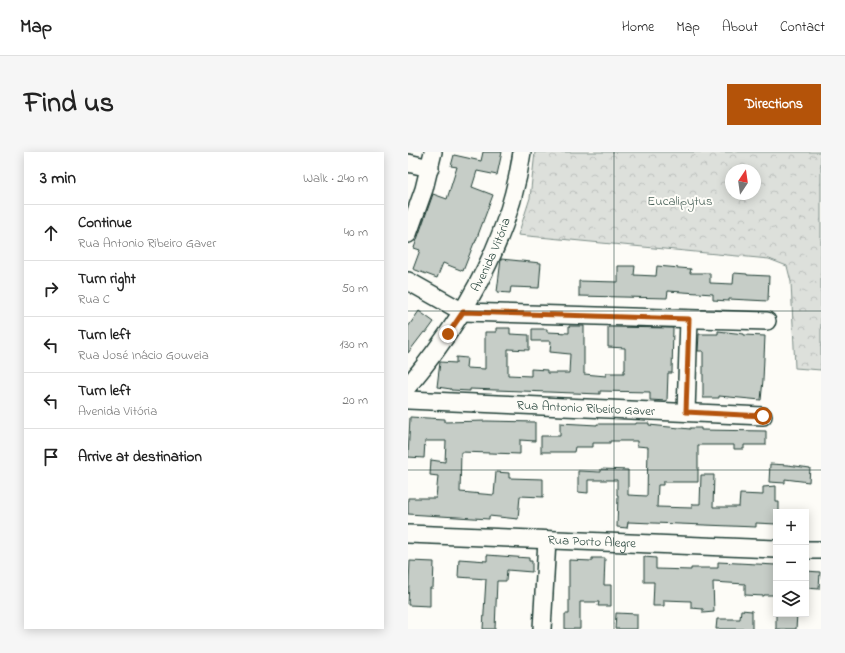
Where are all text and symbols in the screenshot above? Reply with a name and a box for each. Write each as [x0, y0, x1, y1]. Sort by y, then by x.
text: Map [20, 14, 52, 41]
text: Home [622, 17, 654, 38]
text: Map [676, 17, 700, 38]
text: About [722, 17, 758, 38]
text: Contact [780, 17, 825, 38]
text: Find us [24, 84, 114, 125]
button: Directions [727, 84, 821, 125]
north arrow [725, 164, 761, 200]
text: 3 min [40, 166, 76, 191]
text: Walk · 240 m [303, 169, 368, 188]
park label: Eucalipytus [647, 192, 713, 212]
text: Continue [78, 212, 132, 234]
street label: Avenida Vitória [466, 215, 515, 295]
icon: ahead [40, 222, 62, 244]
text: 40 m [344, 223, 368, 242]
text: Rua Antonio Ribeiro Gaver [78, 234, 216, 253]
text: Turn right [78, 268, 136, 290]
icon: right [40, 278, 62, 300]
text: 50 m [342, 279, 368, 298]
text: Rua C [78, 290, 110, 309]
text: Turn left [78, 324, 131, 346]
route end [439, 325, 457, 343]
icon: left [40, 334, 62, 356]
text: 130 m [340, 335, 368, 354]
text: Rua José Inácio Gouveia [78, 346, 209, 365]
text: Turn left [78, 380, 131, 402]
icon: left [40, 390, 62, 412]
text: 20 m [343, 391, 368, 410]
street label: Rua Antonio Ribeiro Gaver [516, 395, 656, 421]
text: Avenida Vitória [78, 402, 157, 421]
route start [754, 407, 772, 425]
icon: arrive [40, 446, 62, 468]
text: Arrive at destination [78, 446, 202, 468]
map controls [773, 509, 809, 617]
button: + [773, 509, 809, 545]
street label: Rua Porto Alegre [547, 530, 637, 553]
button: − [773, 545, 809, 581]
button: layers [773, 581, 809, 617]

